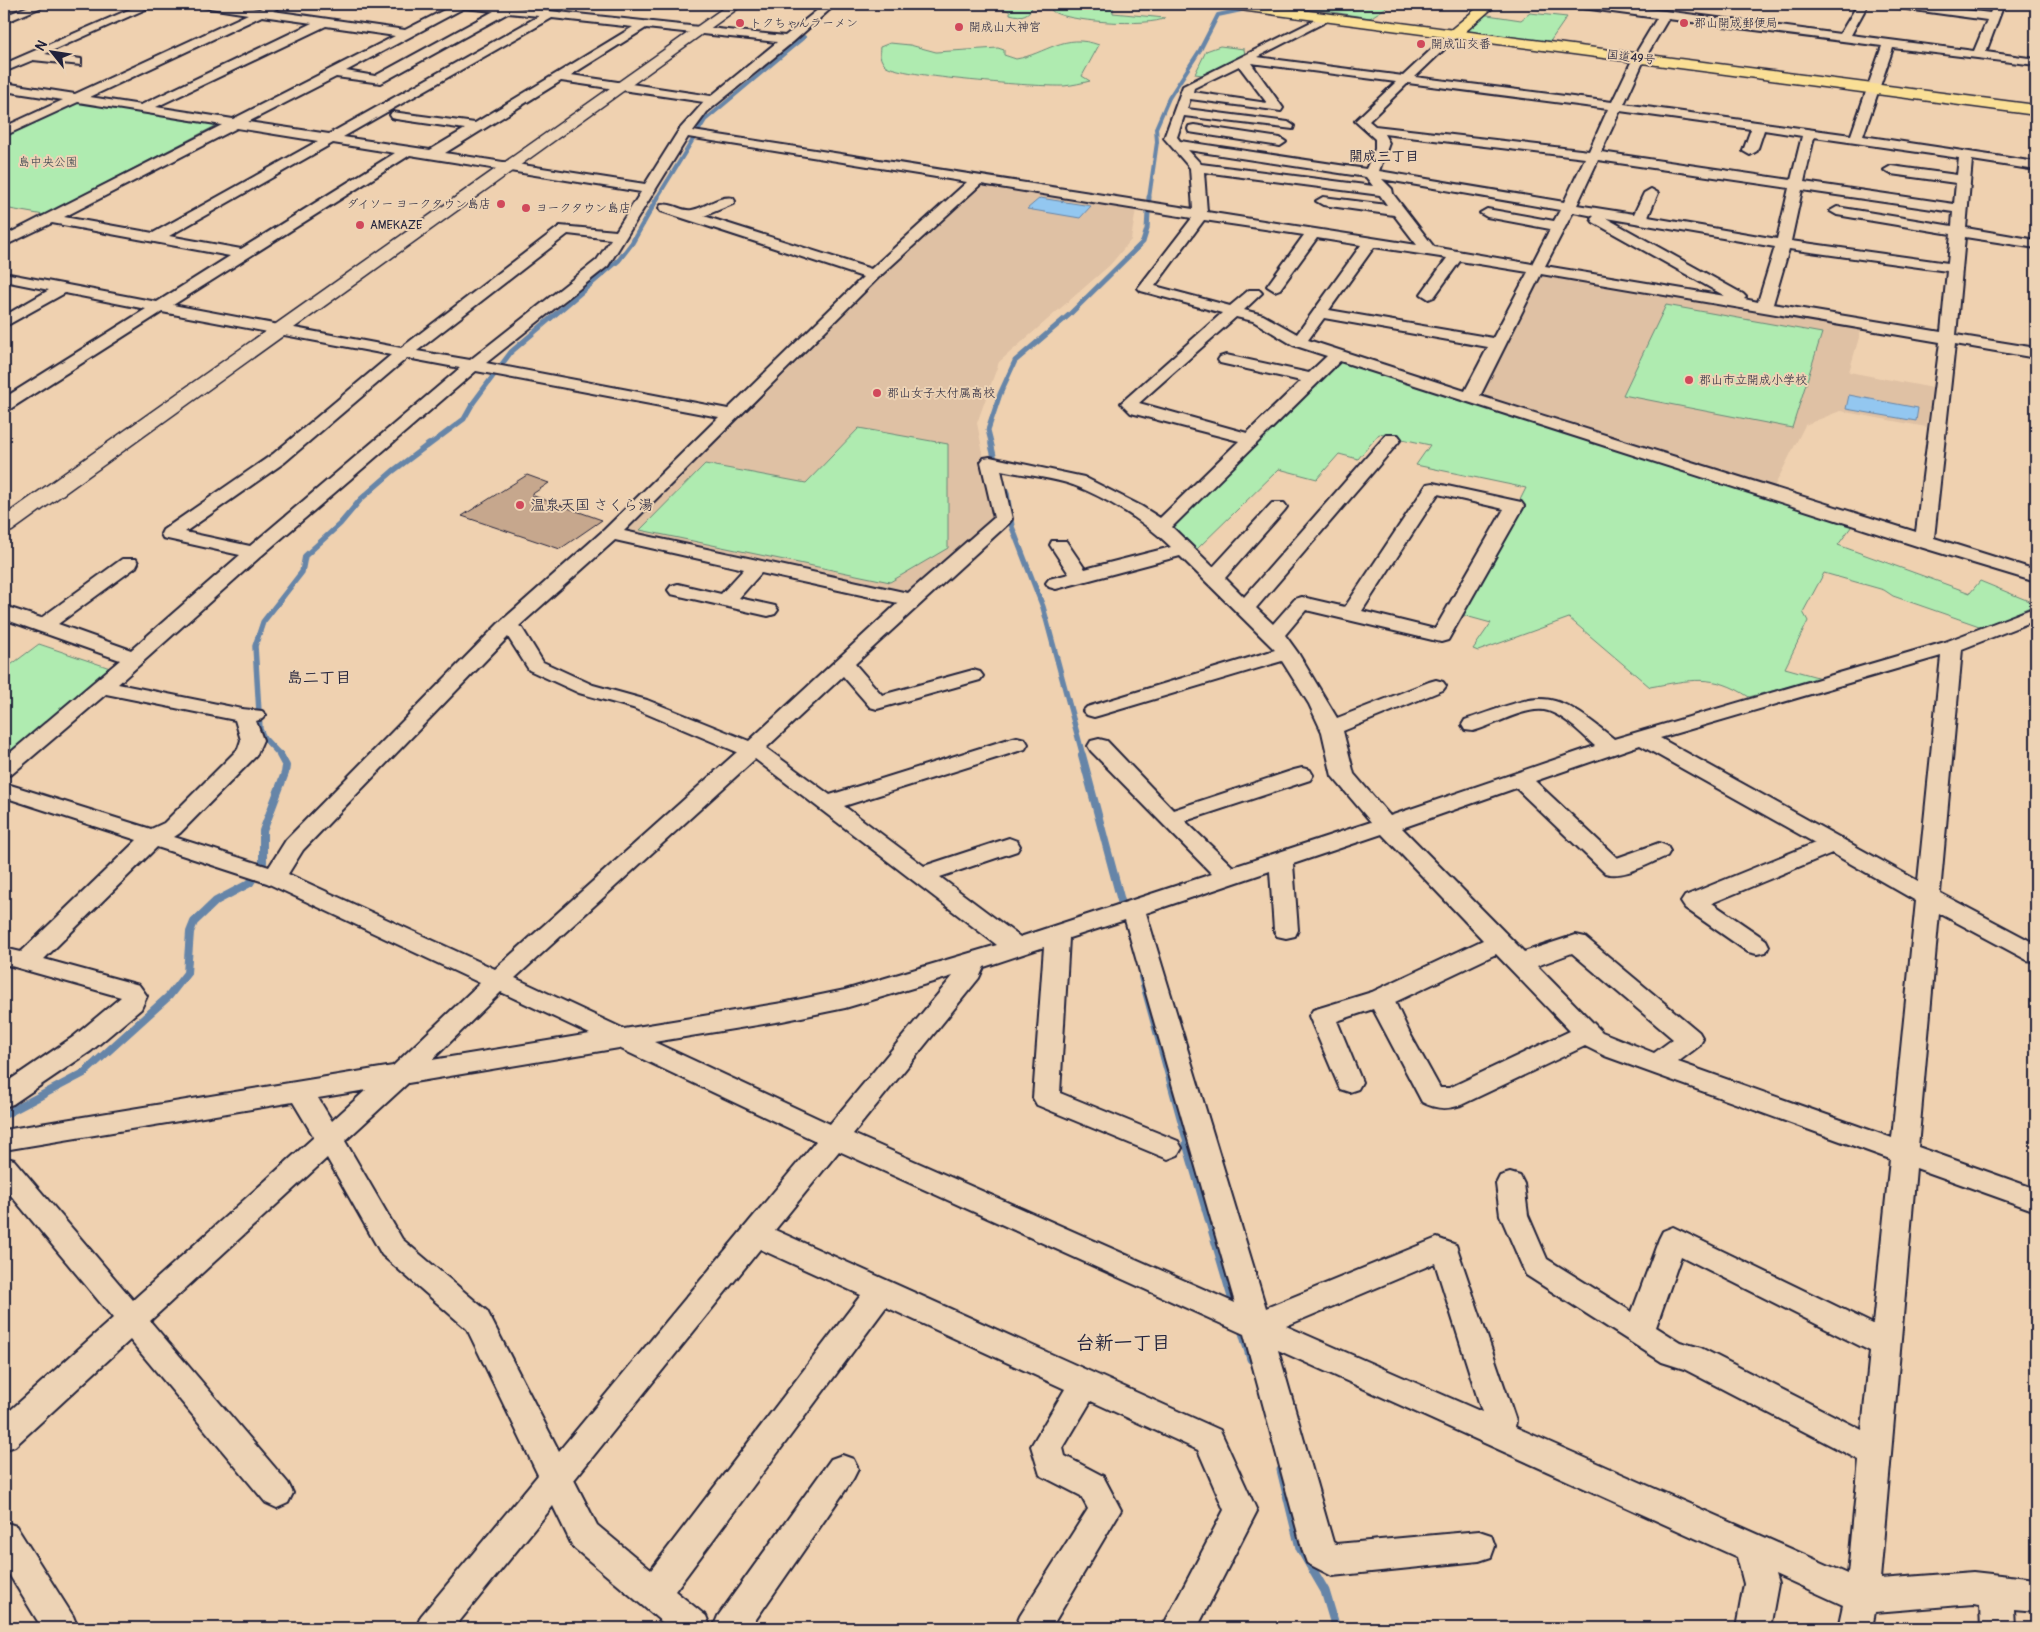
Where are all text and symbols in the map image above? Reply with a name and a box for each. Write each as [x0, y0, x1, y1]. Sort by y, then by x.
place label: トクちゃんラーメン [750, 16, 858, 31]
place label: 郡山開成郵便局 [1694, 16, 1778, 31]
marker: トクちゃんラーメン [734, 17, 746, 29]
marker: 郡山開成郵便局 [1678, 17, 1690, 29]
place label: 開成山大神宮 [969, 20, 1041, 35]
marker: 開成山大神宮 [953, 21, 965, 33]
north arrow [28, 28, 78, 78]
text: N [31, 37, 51, 54]
place label: 開成山交番 [1431, 37, 1491, 52]
marker: 開成山交番 [1415, 38, 1427, 50]
street label: 国道49号 [1606, 47, 1656, 68]
district label: 開成三丁目 [1349, 148, 1419, 165]
park label: 島中央公園 [18, 155, 78, 170]
place label: ダイソー ヨークタウン島店 [347, 197, 491, 212]
marker: ダイソー ヨークタウン島店 [495, 198, 507, 210]
place label: ヨークタウン島店 [536, 201, 631, 216]
marker: ヨークタウン島店 [520, 202, 532, 214]
place label: AMEKAZE [370, 218, 422, 233]
marker: AMEKAZE [354, 219, 366, 231]
place label: 郡山市立開成小学校 [1699, 373, 1807, 388]
marker: 郡山市立開成小学校 [1683, 374, 1695, 386]
place label: 郡山女子大付属高校 [887, 386, 995, 401]
marker: 郡山女子大付属高校 [871, 387, 883, 399]
place label: 温泉天国 さくら湯 [530, 496, 653, 515]
marker: 温泉天国 さくら湯 [514, 499, 526, 511]
district label: 島二丁目 [287, 668, 351, 688]
district label: 台新一丁目 [1075, 1331, 1171, 1355]

